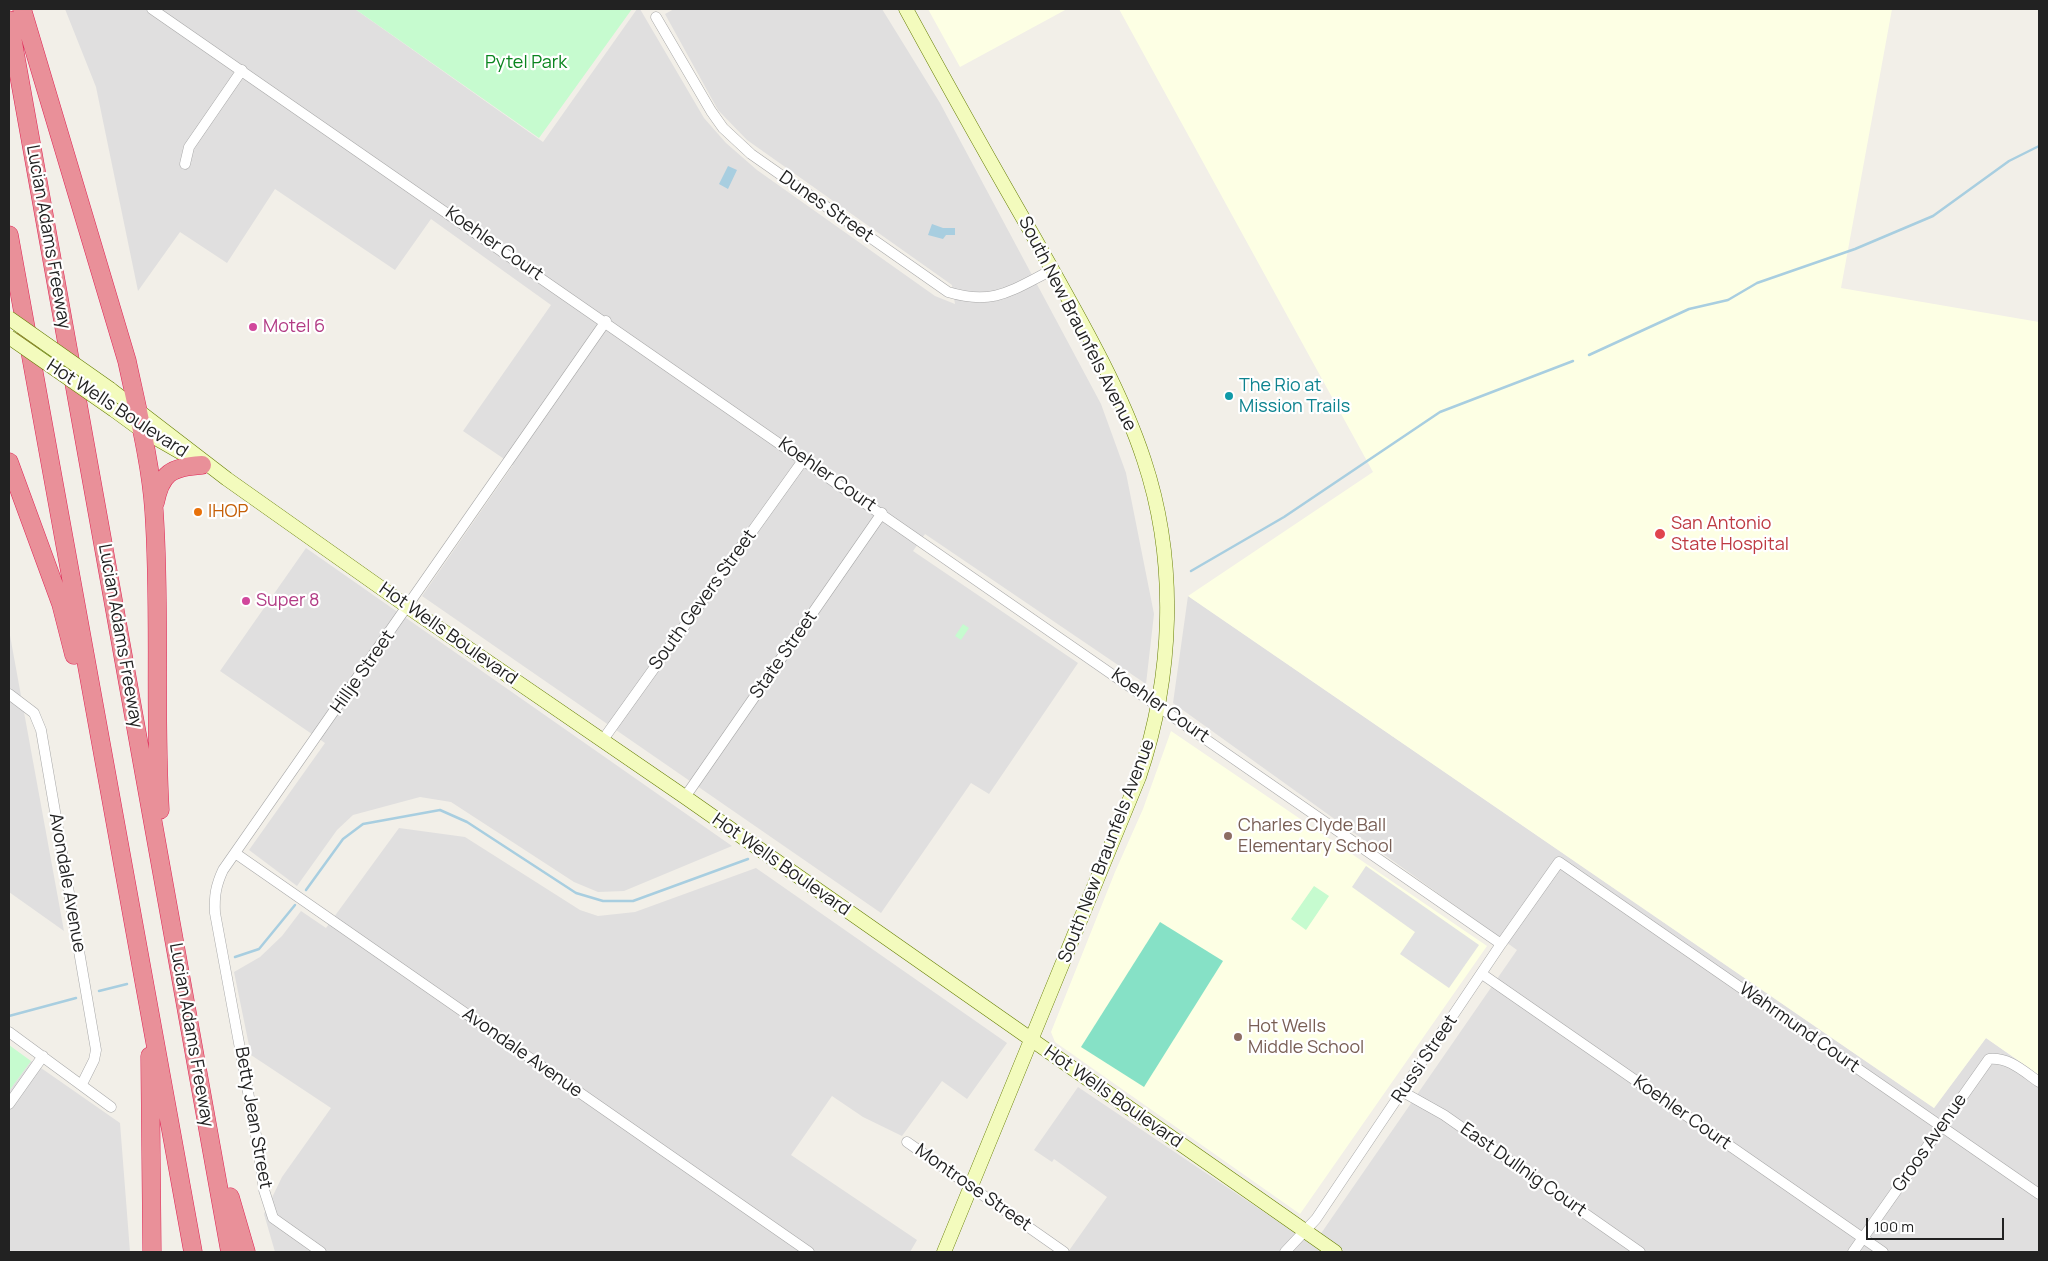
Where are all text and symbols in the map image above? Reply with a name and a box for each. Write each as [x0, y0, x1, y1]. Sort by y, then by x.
park label: Pytel Park [485, 52, 567, 74]
street label: Lucian Adams Freeway [21, 143, 75, 331]
street label: Dunes Street [775, 167, 877, 247]
street label: Koehler Court [441, 202, 547, 286]
street label: South New Braunfels Avenue [1013, 213, 1141, 435]
place label: Motel 6 [263, 316, 325, 338]
marker: Motel 6 [247, 321, 259, 333]
street label: Hot Wells Boulevard [42, 355, 192, 463]
place label: The Rio at Mission Trails [1239, 375, 1350, 418]
marker: The Rio at Mission Trails [1223, 390, 1235, 402]
street label: Koehler Court [774, 433, 880, 517]
place label: IHOP [208, 501, 248, 523]
marker: IHOP [192, 506, 204, 518]
place label: San Antonio State Hospital [1671, 513, 1789, 556]
street label: South Gevers Street [645, 526, 761, 674]
marker: San Antonio State Hospital [1653, 527, 1667, 541]
street label: Lucian Adams Freeway [93, 542, 147, 730]
street label: Hot Wells Boulevard [375, 578, 521, 690]
place label: Super 8 [256, 590, 320, 612]
marker: Super 8 [240, 595, 252, 607]
street label: State Street [746, 607, 822, 703]
street label: Hillje Street [326, 626, 400, 718]
street label: Koehler Court [1107, 664, 1213, 748]
street label: South New Braunfels Avenue [1054, 736, 1160, 966]
street label: Hot Wells Boulevard [708, 809, 854, 921]
street label: Avondale Avenue [44, 812, 90, 954]
place label: Charles Clyde Ball Elementary School [1238, 815, 1393, 858]
marker: Charles Clyde Ball Elementary School [1222, 830, 1234, 842]
street label: Lucian Adams Freeway [164, 941, 218, 1129]
street label: Wahrmund Court [1735, 978, 1863, 1078]
street label: Avondale Avenue [458, 1004, 586, 1102]
street label: Russi Street [1388, 1011, 1462, 1107]
place label: Hot Wells Middle School [1248, 1016, 1364, 1058]
marker: Hot Wells Middle School [1232, 1031, 1244, 1043]
street label: Hot Wells Boulevard [1040, 1041, 1186, 1153]
street label: Betty Jean Street [230, 1045, 276, 1191]
street label: Koehler Court [1629, 1071, 1735, 1155]
street label: Groos Avenue [1888, 1090, 1972, 1196]
street label: East Dullnig Court [1456, 1118, 1590, 1222]
street label: Montrose Street [911, 1140, 1035, 1236]
scale bar [1868, 1208, 2006, 1240]
text: 100 m [1874, 1216, 1914, 1237]

